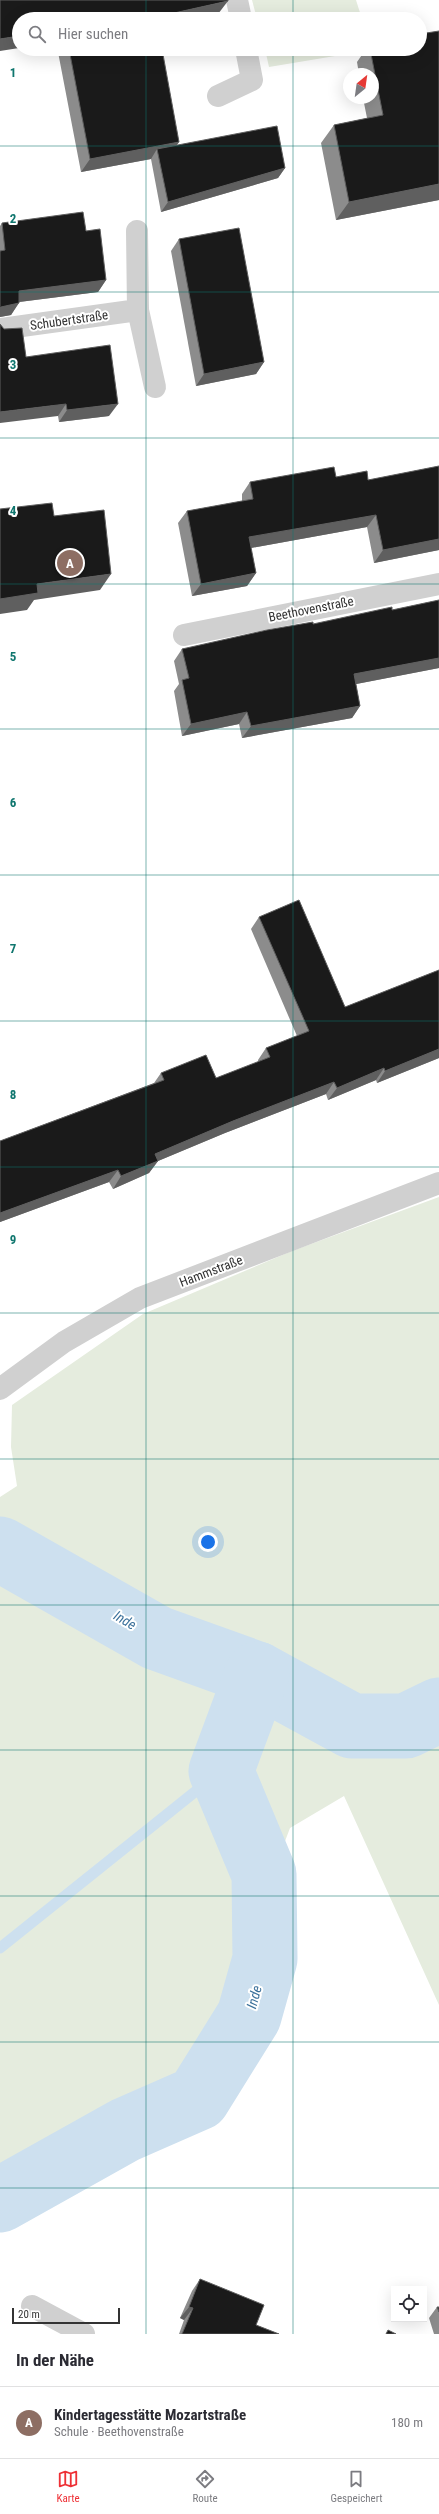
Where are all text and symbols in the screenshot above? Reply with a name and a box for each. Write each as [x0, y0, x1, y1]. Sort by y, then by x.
search box [12, 12, 427, 56]
icon: search [26, 23, 48, 45]
text: Hier suchen [58, 25, 128, 43]
text: 1 [10, 65, 16, 80]
north arrow [343, 68, 379, 104]
text: 2 [10, 211, 17, 226]
street label: Schubertstraße [29, 307, 109, 333]
text: 3 [10, 357, 16, 372]
text: 4 [10, 503, 17, 518]
pin: A [57, 548, 83, 578]
street label: Beethovenstraße [267, 593, 355, 625]
text: 5 [10, 649, 17, 664]
text: 6 [10, 795, 17, 810]
text: 7 [10, 941, 17, 956]
text: 8 [10, 1087, 16, 1102]
text: 9 [10, 1232, 16, 1247]
street label: Hammstraße [177, 1252, 245, 1290]
your location [198, 1532, 218, 1552]
water label: Inde [111, 1607, 139, 1633]
water label: Inde [243, 1984, 265, 2010]
map controls [391, 2286, 427, 2322]
button: locate [391, 2286, 427, 2322]
scale bar [12, 2306, 120, 2325]
text: 20 m [18, 2308, 40, 2321]
text: In der Nähe [16, 2350, 94, 2370]
text: Kindertagesstätte Mozartstraße [54, 2406, 246, 2424]
text: A [25, 2415, 33, 2430]
text: 180 m [391, 2415, 423, 2430]
text: Schule · Beethovenstraße [54, 2424, 184, 2439]
tab: Karte [56, 2468, 80, 2505]
tab: Route [193, 2468, 218, 2505]
tab: Gespeichert [330, 2468, 383, 2505]

